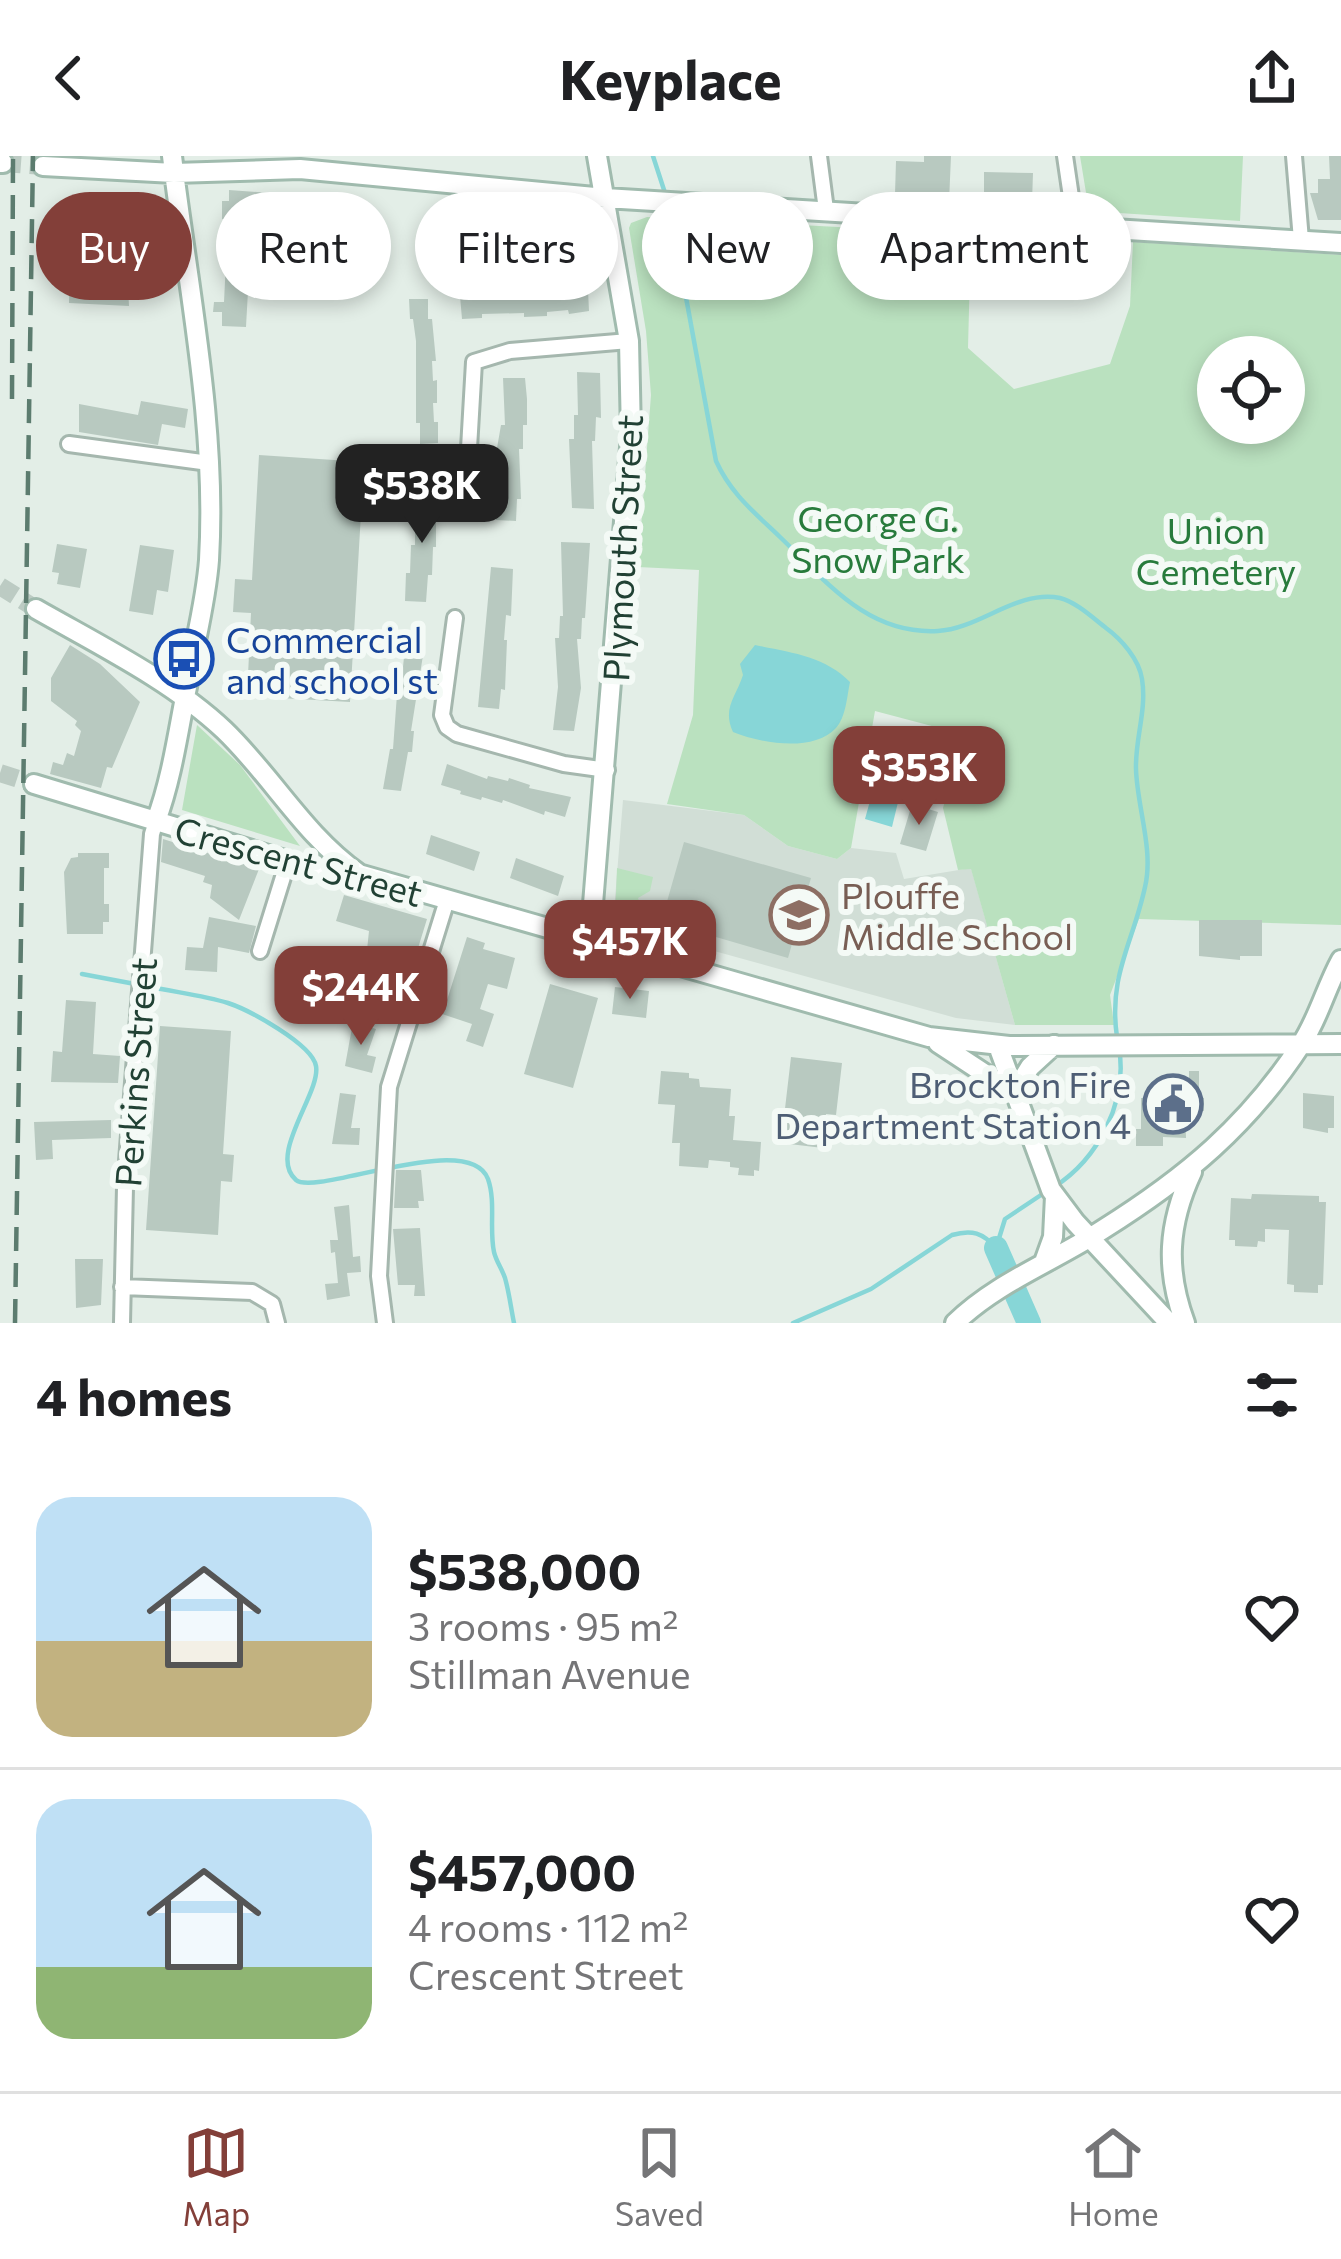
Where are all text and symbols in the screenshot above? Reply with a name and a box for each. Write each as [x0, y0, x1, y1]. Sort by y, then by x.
icon: back [36, 45, 102, 111]
text: Keyplace [559, 45, 782, 111]
icon: share [1239, 45, 1305, 111]
chip: Buy [36, 192, 192, 300]
chip: Rent [216, 192, 391, 300]
chip: Filters [415, 192, 618, 300]
chip: New [642, 192, 813, 300]
chip: Apartment [837, 192, 1131, 300]
map controls [1197, 336, 1305, 444]
button: locate [1197, 336, 1305, 444]
street label: Plymouth Street [592, 413, 650, 683]
pin: $538K [338, 444, 506, 546]
text: $538K [362, 459, 482, 507]
park label: George G. Snow Park [791, 495, 965, 580]
park label: Union Cemetery [1136, 507, 1296, 592]
place label: Commercial and school st [226, 616, 438, 701]
bus stop icon: Commercial and school st [153, 628, 215, 690]
pin: $353K [835, 726, 1003, 828]
text: $353K [860, 741, 978, 789]
street label: Crescent Street [170, 806, 428, 914]
place label: Plouffe Middle School [841, 872, 1073, 957]
school or university icon: Plouffe Middle School [768, 884, 830, 946]
pin: $457K [546, 900, 714, 1002]
text: $457K [571, 915, 689, 963]
pin: $244K [277, 946, 445, 1048]
street label: Perkins Street [104, 956, 164, 1188]
text: $244K [301, 961, 421, 1009]
place label: Brockton Fire Department Station 4 [775, 1061, 1131, 1146]
public building icon: Brockton Fire Department Station 4 [1142, 1073, 1204, 1135]
icon: filters [1239, 1362, 1305, 1428]
text: 4 homes [36, 1364, 232, 1427]
text: $538,000 [408, 1538, 641, 1601]
icon: home [132, 1545, 276, 1689]
icon: heart [1239, 1584, 1305, 1650]
text: 3 rooms · 95 m² [408, 1601, 678, 1649]
text: Stillman Avenue [408, 1649, 691, 1697]
text: $457,000 [408, 1839, 636, 1902]
icon: home [132, 1847, 276, 1991]
icon: heart [1239, 1886, 1305, 1952]
text: 4 rooms · 112 m² [408, 1902, 688, 1950]
text: Crescent Street [408, 1950, 684, 1998]
tab: Map [182, 2120, 250, 2233]
tab: Saved [615, 2120, 704, 2233]
tab: Home [1068, 2120, 1159, 2233]

